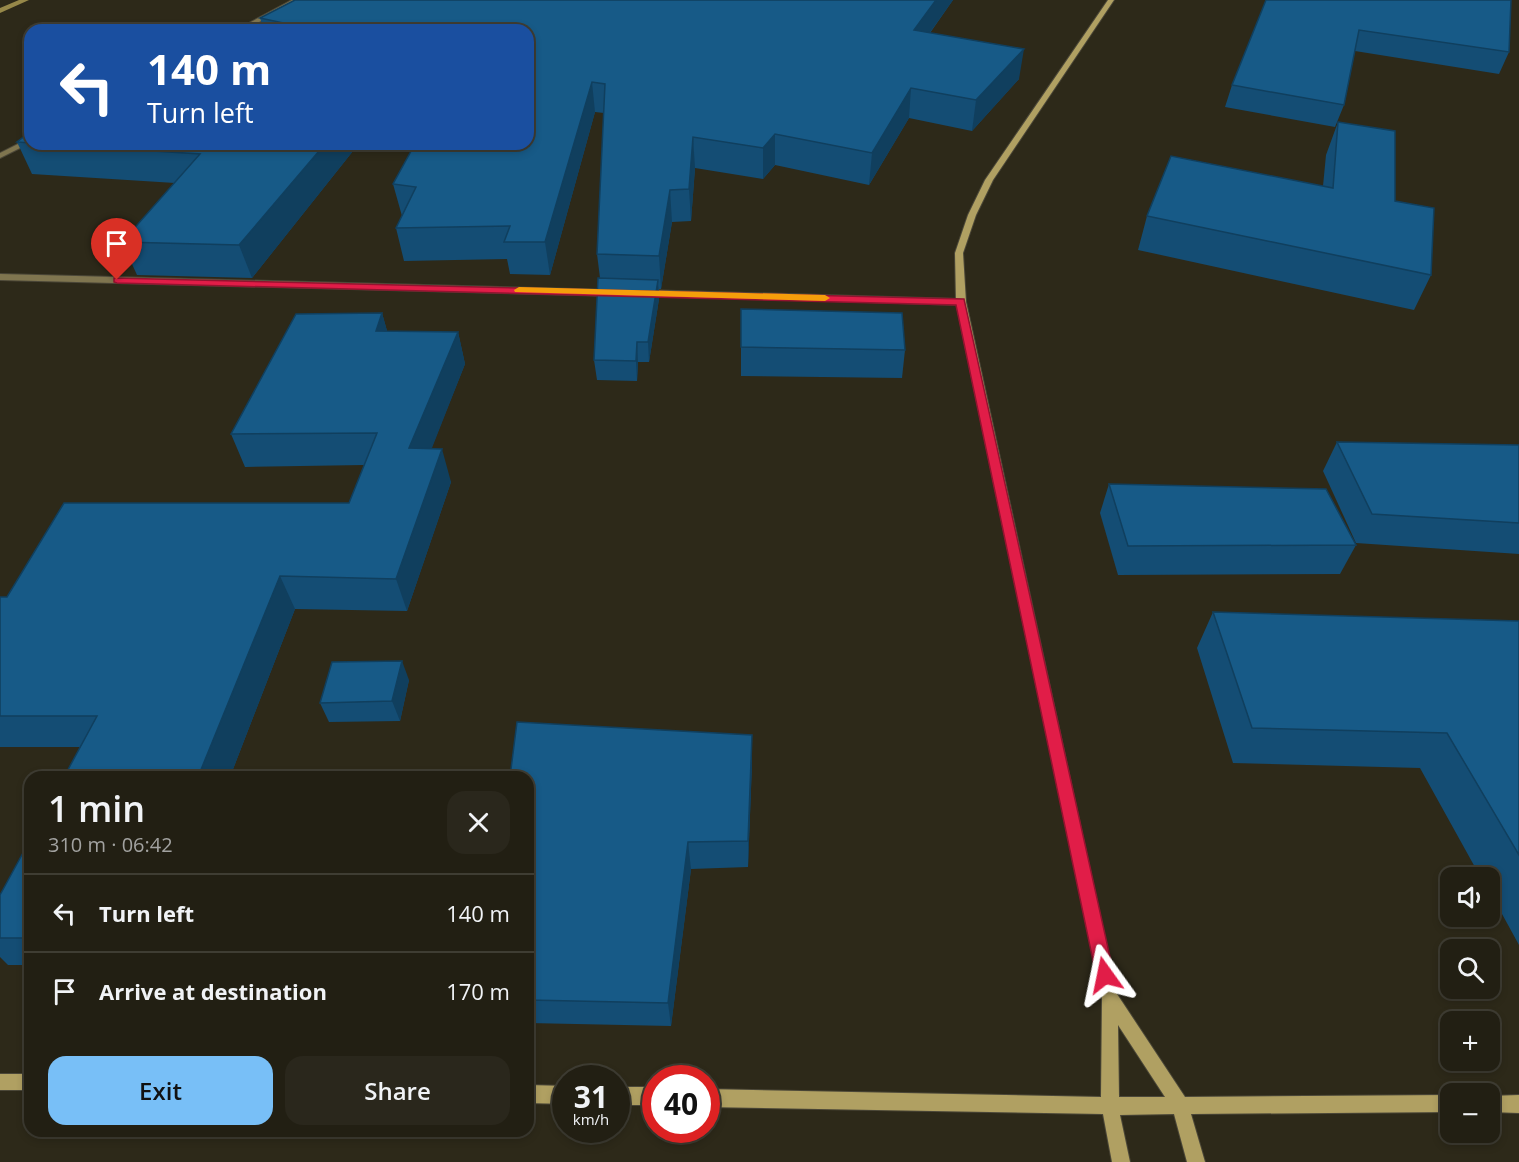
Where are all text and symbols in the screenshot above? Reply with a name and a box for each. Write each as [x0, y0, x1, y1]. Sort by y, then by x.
text: 140 m [147, 40, 271, 97]
icon: left [48, 48, 126, 126]
text: Turn left [147, 94, 254, 131]
pin [91, 218, 142, 280]
icon: arrive [100, 227, 133, 260]
text: 1 min [48, 784, 145, 833]
button: close [447, 791, 510, 854]
text: 310 m · 06:42 [48, 831, 173, 858]
map controls [1440, 867, 1500, 1143]
button: sound [1440, 867, 1500, 927]
icon: left [48, 897, 81, 930]
text: Turn left [99, 898, 194, 928]
text: 140 m [446, 898, 510, 928]
button: search [1440, 939, 1500, 999]
position arrow [1073, 943, 1137, 1007]
icon: arrive [48, 975, 81, 1008]
text: Arrive at destination [99, 976, 327, 1006]
text: 170 m [446, 976, 510, 1006]
button: + [1440, 1011, 1500, 1071]
button: Exit [48, 1056, 273, 1125]
button: Share [285, 1056, 510, 1125]
speed limit sign: 40 [642, 1065, 720, 1143]
text: 31 [574, 1076, 608, 1117]
button: − [1440, 1083, 1500, 1143]
text: km/h [573, 1109, 609, 1129]

